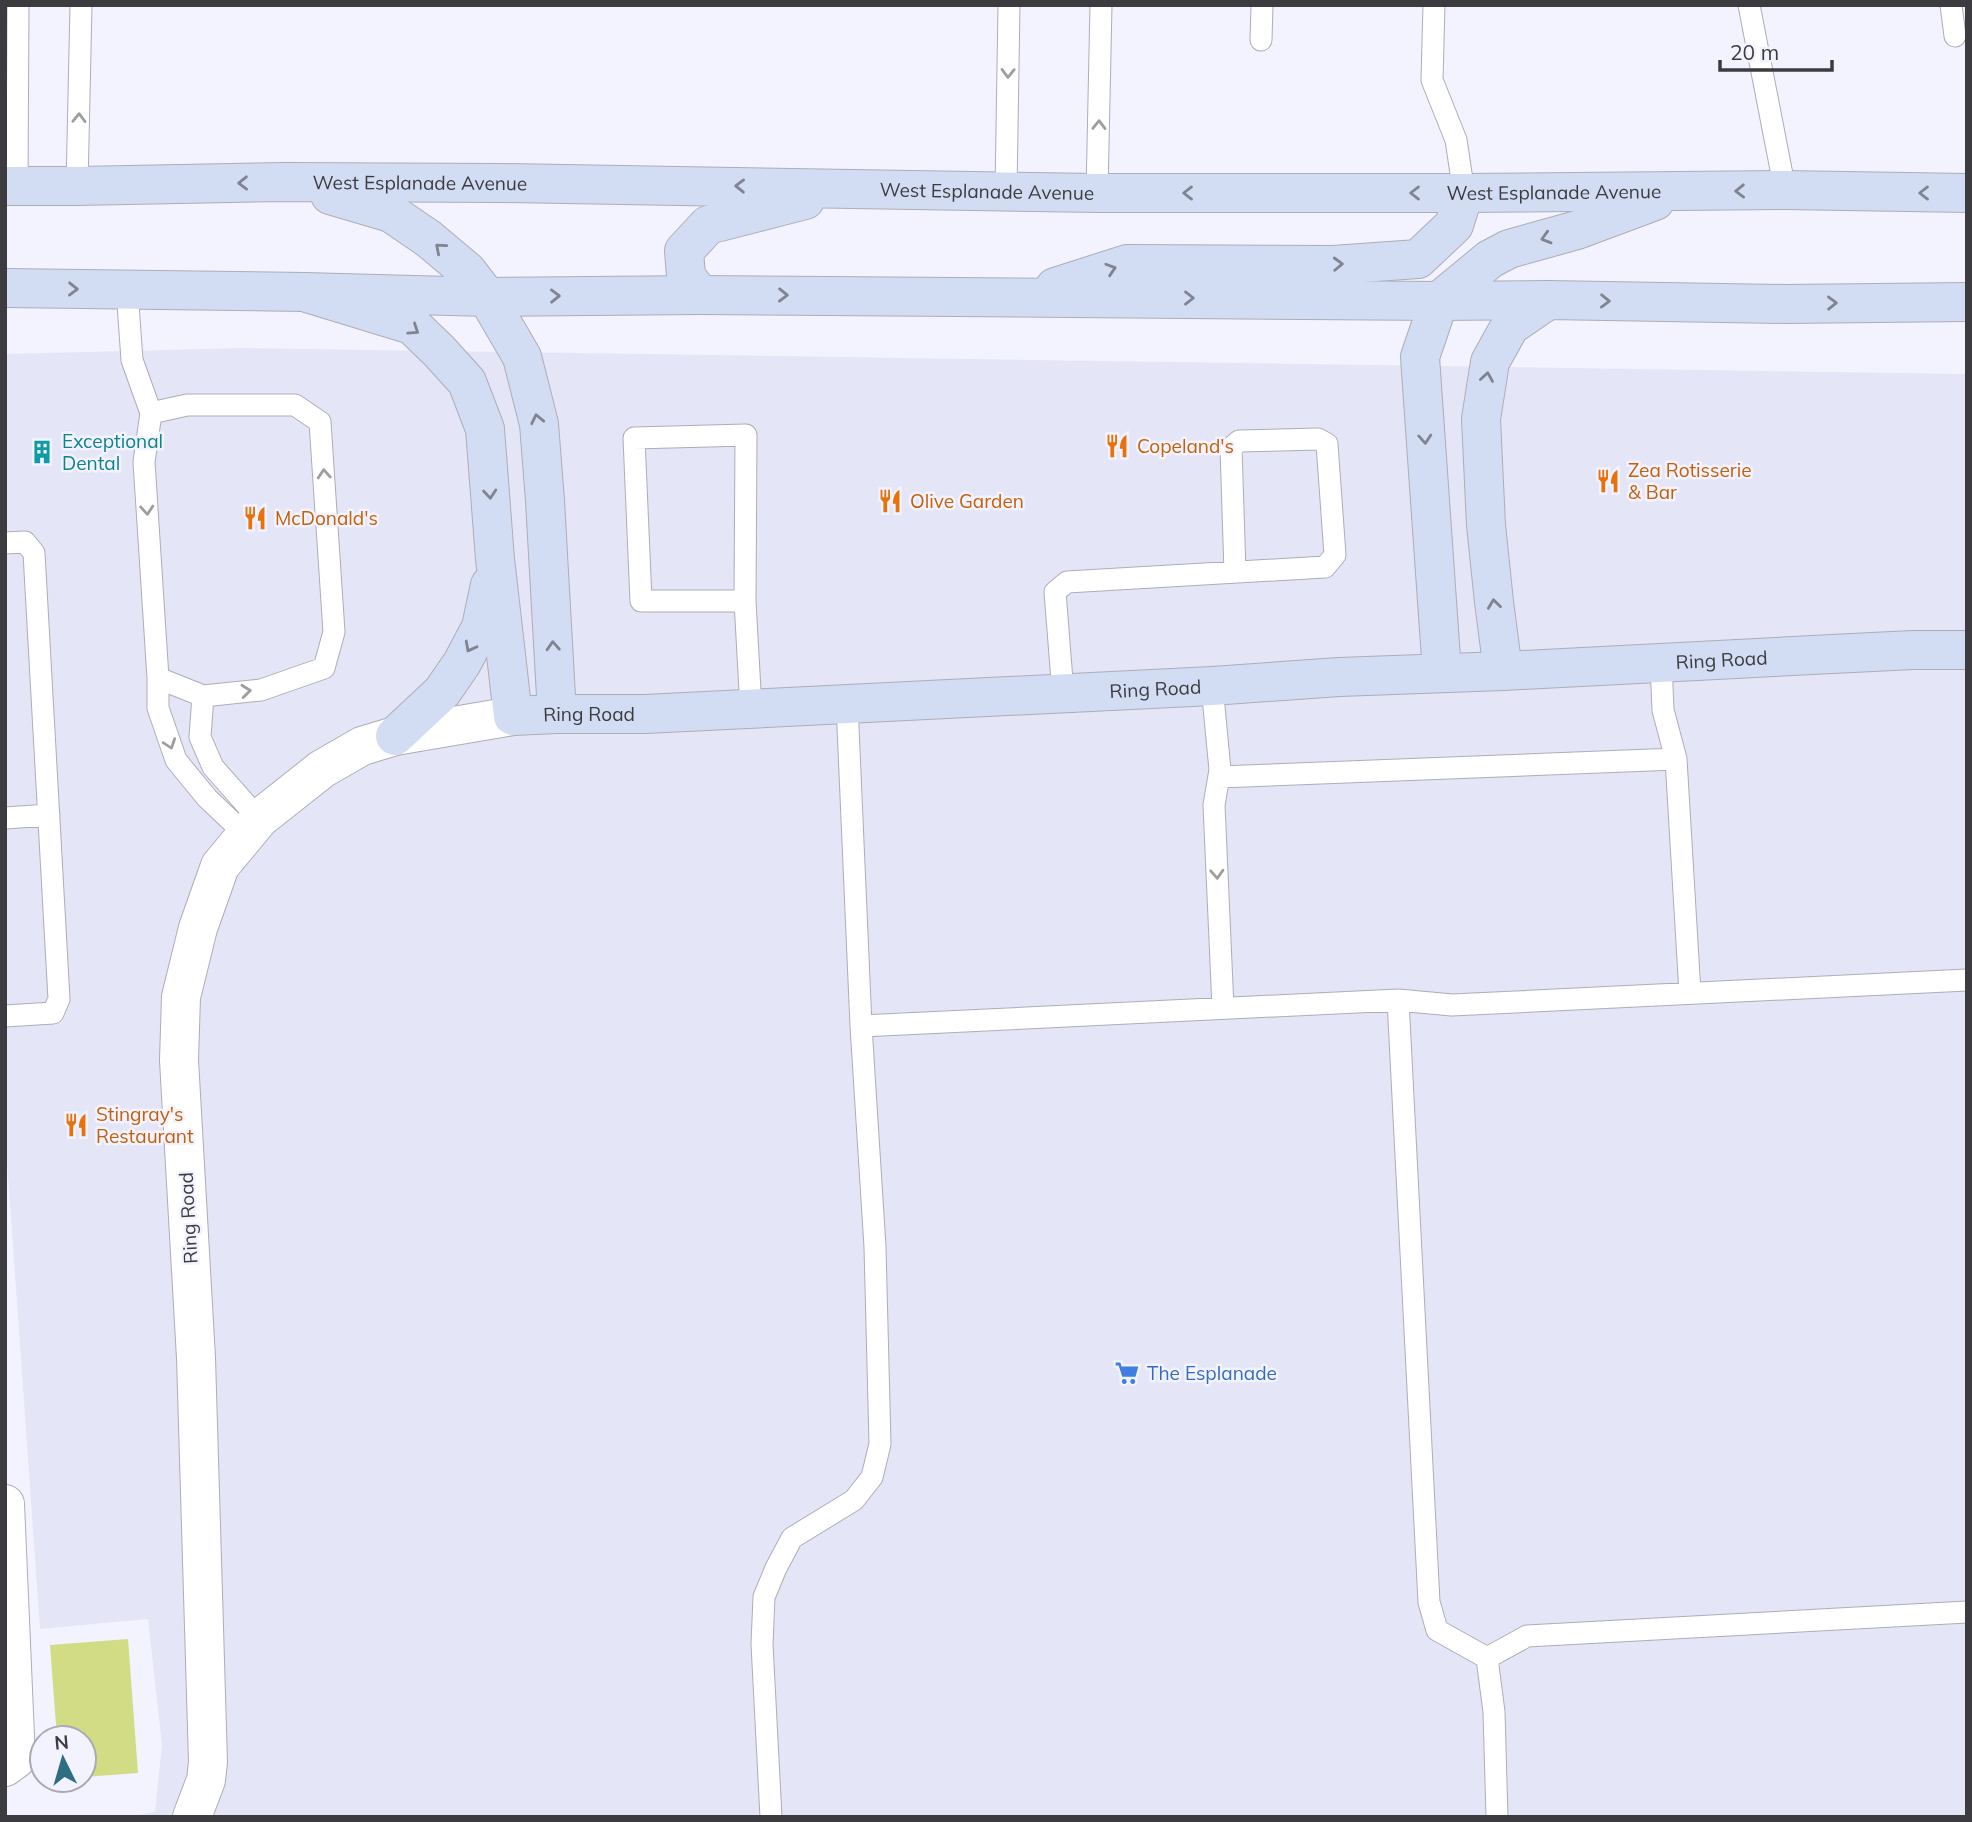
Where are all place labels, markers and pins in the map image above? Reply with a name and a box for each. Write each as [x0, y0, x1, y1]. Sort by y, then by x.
place label: Exceptional Dental [62, 429, 163, 475]
restaurant icon: Copeland's [1103, 432, 1131, 460]
place label: Copeland's [1137, 434, 1234, 458]
building icon: Exceptional Dental [28, 438, 56, 466]
place label: Zea Rotisserie & Bar [1628, 458, 1752, 504]
restaurant icon: Zea Rotisserie & Bar [1594, 467, 1622, 495]
restaurant icon: Olive Garden [876, 487, 904, 515]
place label: Olive Garden [910, 489, 1024, 513]
restaurant icon: McDonald's [241, 504, 269, 532]
place label: McDonald's [275, 506, 378, 530]
place label: Stingray's Restaurant [96, 1102, 194, 1148]
restaurant icon: Stingray's Restaurant [62, 1111, 90, 1139]
supermarket icon: The Esplanade [1113, 1359, 1141, 1387]
place label: The Esplanade [1147, 1361, 1277, 1385]

